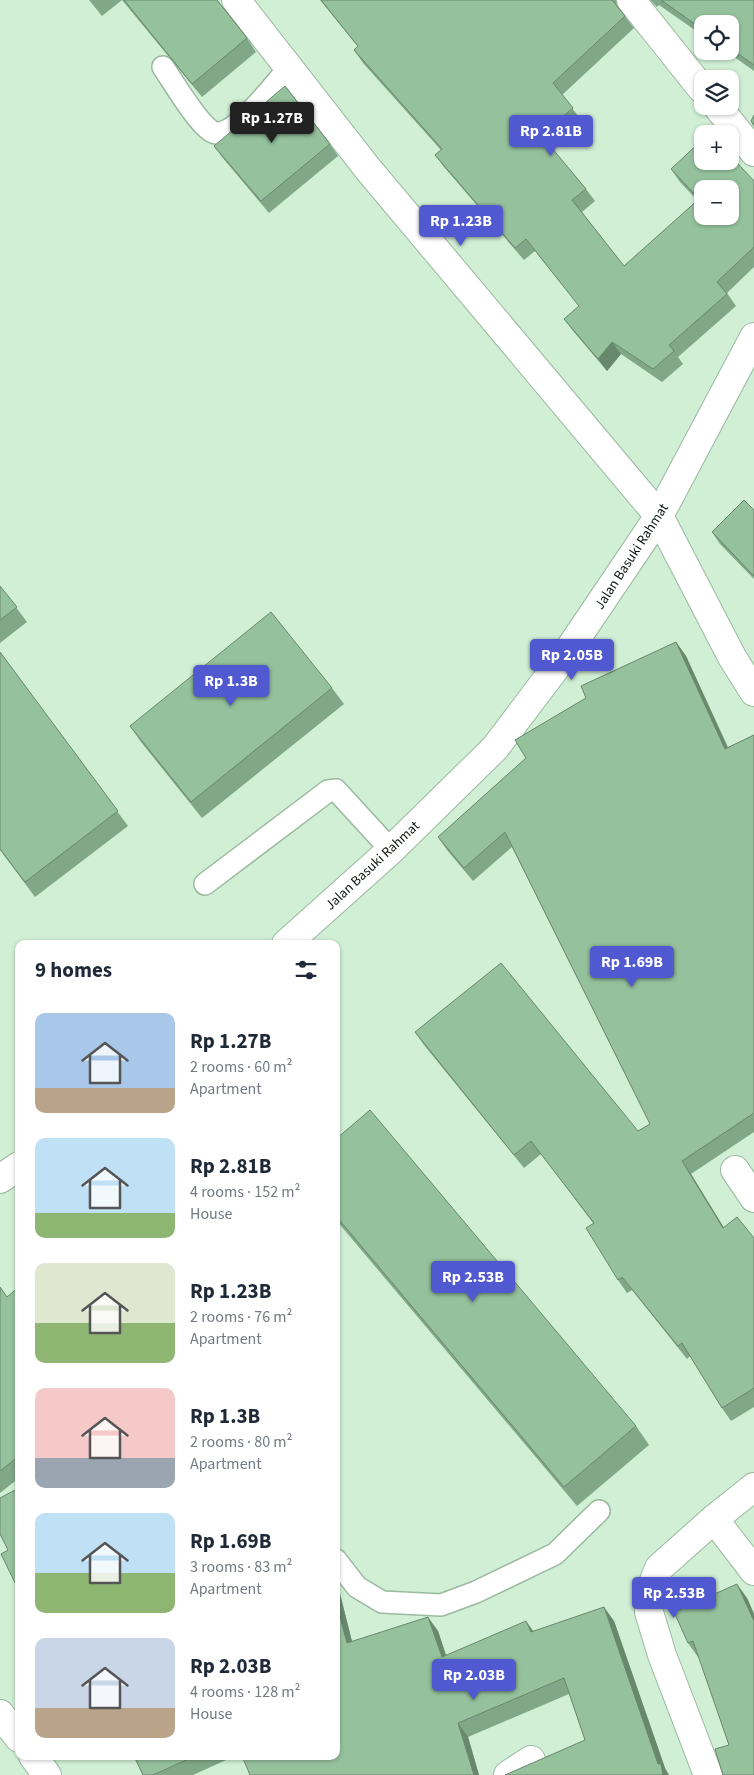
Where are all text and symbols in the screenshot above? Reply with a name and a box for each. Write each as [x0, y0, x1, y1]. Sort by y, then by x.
map controls [694, 15, 739, 225]
button: locate [694, 15, 739, 60]
button: layers [694, 70, 739, 115]
pin: Rp 1.27B [220, 102, 324, 144]
text: Rp 1.27B [241, 107, 303, 129]
pin: Rp 2.81B [499, 114, 603, 157]
text: Rp 2.81B [520, 120, 582, 142]
button: + [694, 125, 739, 170]
button: − [694, 180, 739, 225]
pin: Rp 1.23B [409, 204, 513, 247]
text: Rp 1.23B [430, 210, 492, 232]
street label: Jalan Basuki Rahmat [590, 499, 674, 613]
pin: Rp 2.05B [520, 638, 624, 681]
text: Rp 2.05B [541, 644, 603, 666]
pin: Rp 1.3B [185, 664, 277, 707]
text: Rp 1.3B [204, 670, 258, 692]
street label: Jalan Basuki Rahmat [321, 816, 425, 915]
pin: Rp 1.69B [580, 946, 684, 988]
text: Rp 1.69B [601, 951, 663, 973]
text: 9 homes [35, 955, 112, 985]
icon: filters [292, 956, 320, 984]
text: Rp 1.27B [190, 1026, 271, 1056]
icon: home [75, 1033, 135, 1093]
text: 2 rooms · 60 m² [190, 1056, 292, 1078]
text: Apartment [190, 1078, 262, 1100]
text: Rp 2.81B [190, 1151, 271, 1181]
icon: home [75, 1158, 135, 1218]
text: 4 rooms · 152 m² [190, 1181, 300, 1203]
text: House [190, 1203, 232, 1225]
pin: Rp 2.53B [421, 1260, 525, 1303]
text: Rp 2.53B [442, 1266, 504, 1288]
text: Rp 1.23B [190, 1276, 271, 1306]
icon: home [75, 1283, 135, 1343]
text: 2 rooms · 76 m² [190, 1306, 292, 1328]
text: Apartment [190, 1328, 262, 1350]
text: Rp 1.3B [190, 1401, 260, 1431]
icon: home [75, 1408, 135, 1468]
text: 2 rooms · 80 m² [190, 1431, 292, 1453]
text: Apartment [190, 1453, 262, 1475]
text: Rp 1.69B [190, 1526, 271, 1556]
icon: home [75, 1533, 135, 1593]
text: 3 rooms · 83 m² [190, 1556, 292, 1578]
pin: Rp 2.53B [622, 1576, 726, 1619]
text: Apartment [190, 1578, 262, 1600]
text: Rp 2.53B [643, 1582, 705, 1604]
text: Rp 2.03B [190, 1651, 271, 1681]
icon: home [75, 1658, 135, 1718]
pin: Rp 2.03B [422, 1658, 526, 1701]
text: Rp 2.03B [443, 1664, 505, 1686]
text: 4 rooms · 128 m² [190, 1681, 300, 1703]
text: House [190, 1703, 232, 1725]

